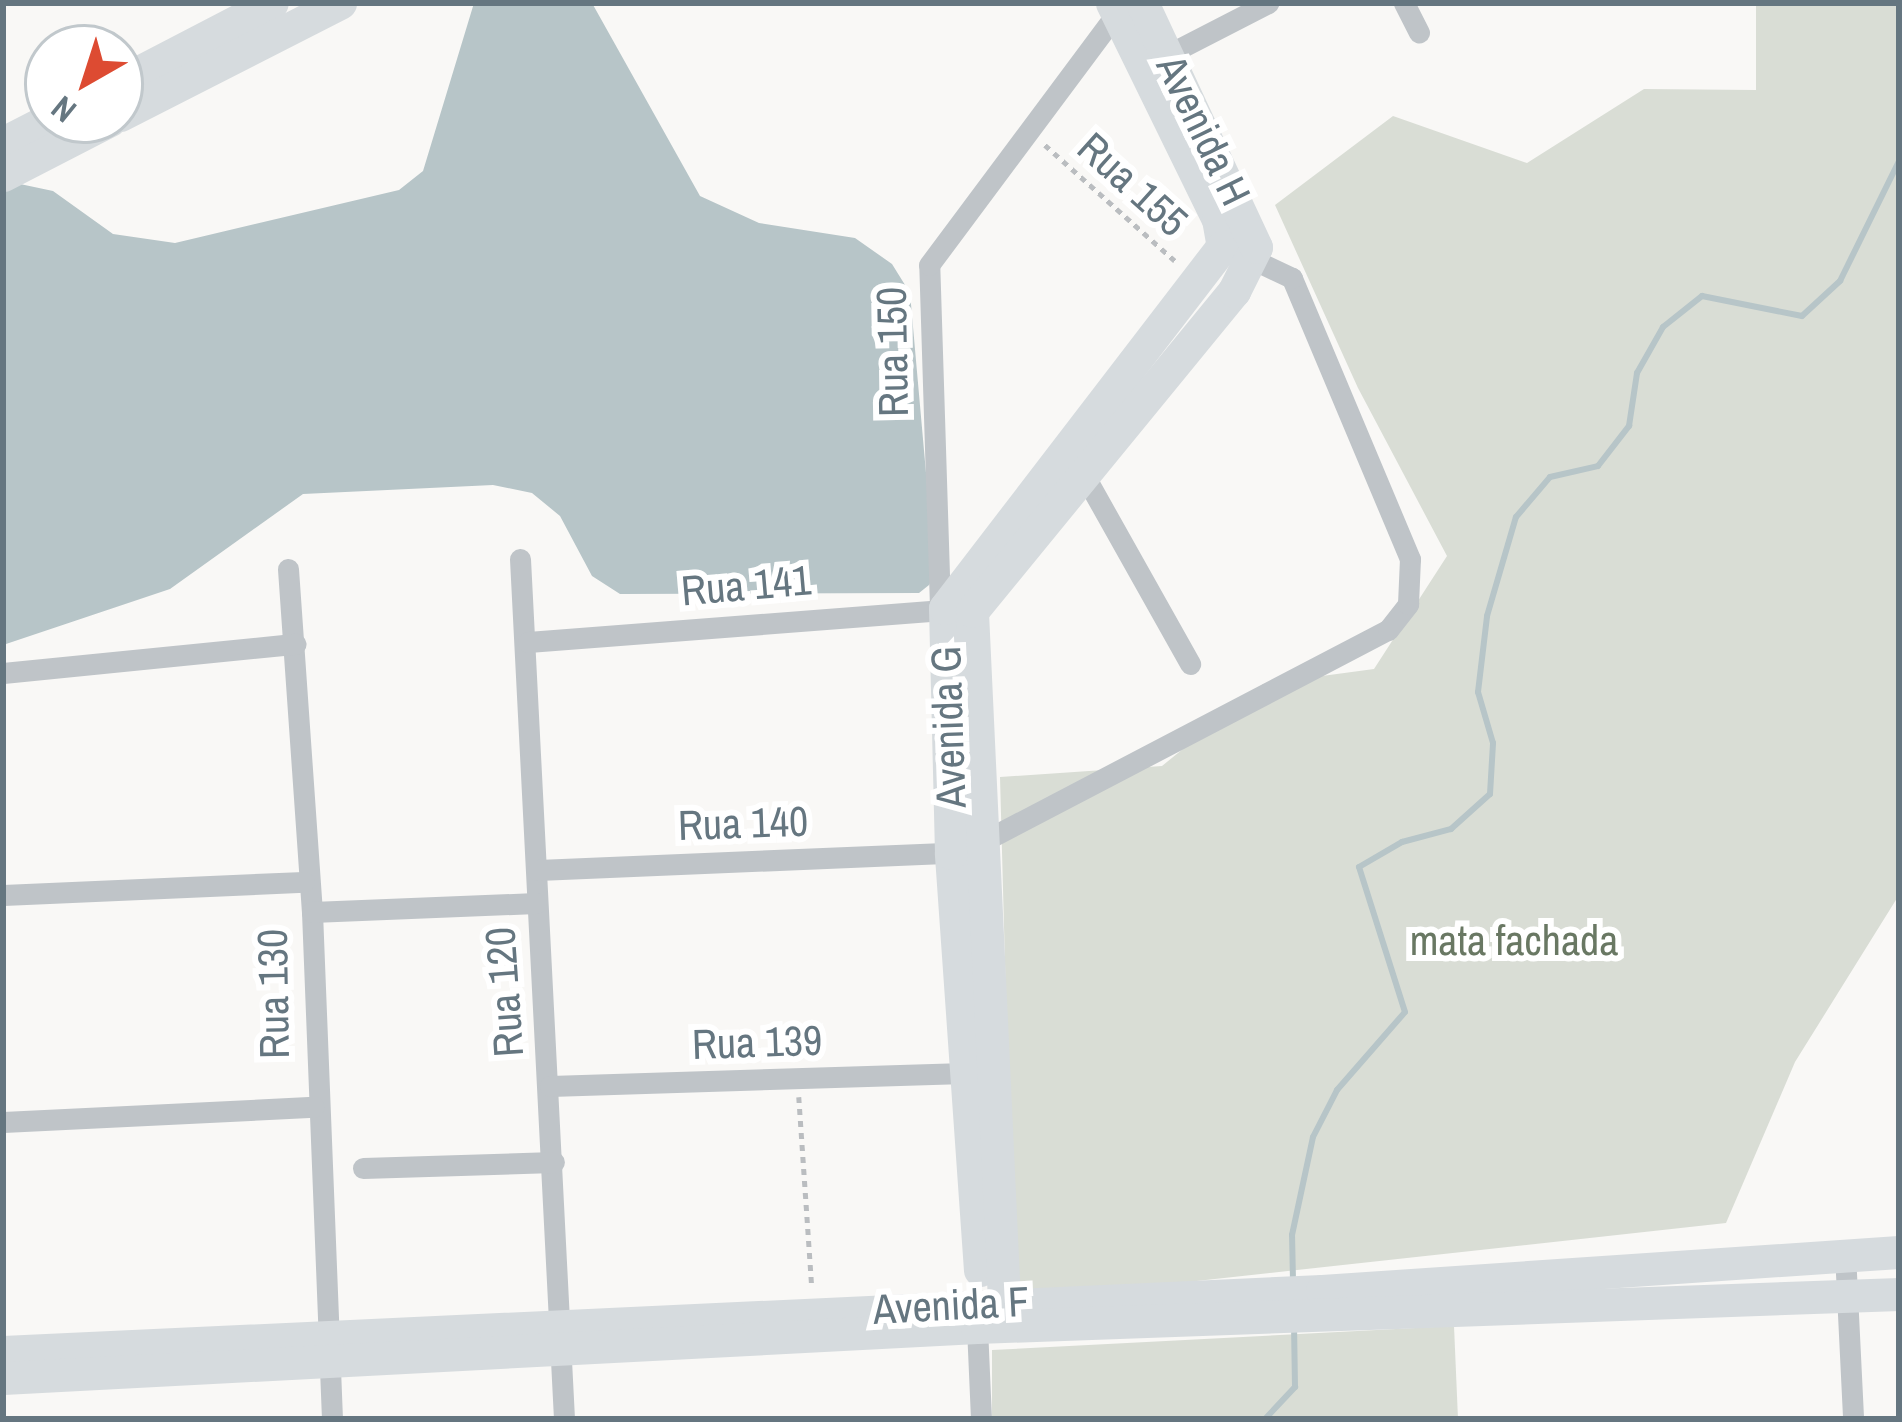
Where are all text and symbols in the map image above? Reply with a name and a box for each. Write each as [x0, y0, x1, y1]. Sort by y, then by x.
north arrow [24, 24, 144, 144]
street label: Avenida H [1146, 47, 1262, 213]
text: N [42, 86, 85, 133]
street label: Rua 155 [1068, 122, 1198, 246]
street label: Rua 150 [866, 286, 918, 418]
street label: Rua 141 [679, 554, 813, 616]
street label: Avenida G [920, 645, 976, 809]
street label: Rua 140 [677, 796, 809, 850]
park label: mata fachada [1410, 915, 1618, 965]
street label: Rua 120 [474, 925, 534, 1059]
street label: Rua 130 [247, 928, 299, 1060]
street label: Rua 139 [691, 1015, 823, 1069]
street label: Avenida F [872, 1276, 1030, 1334]

